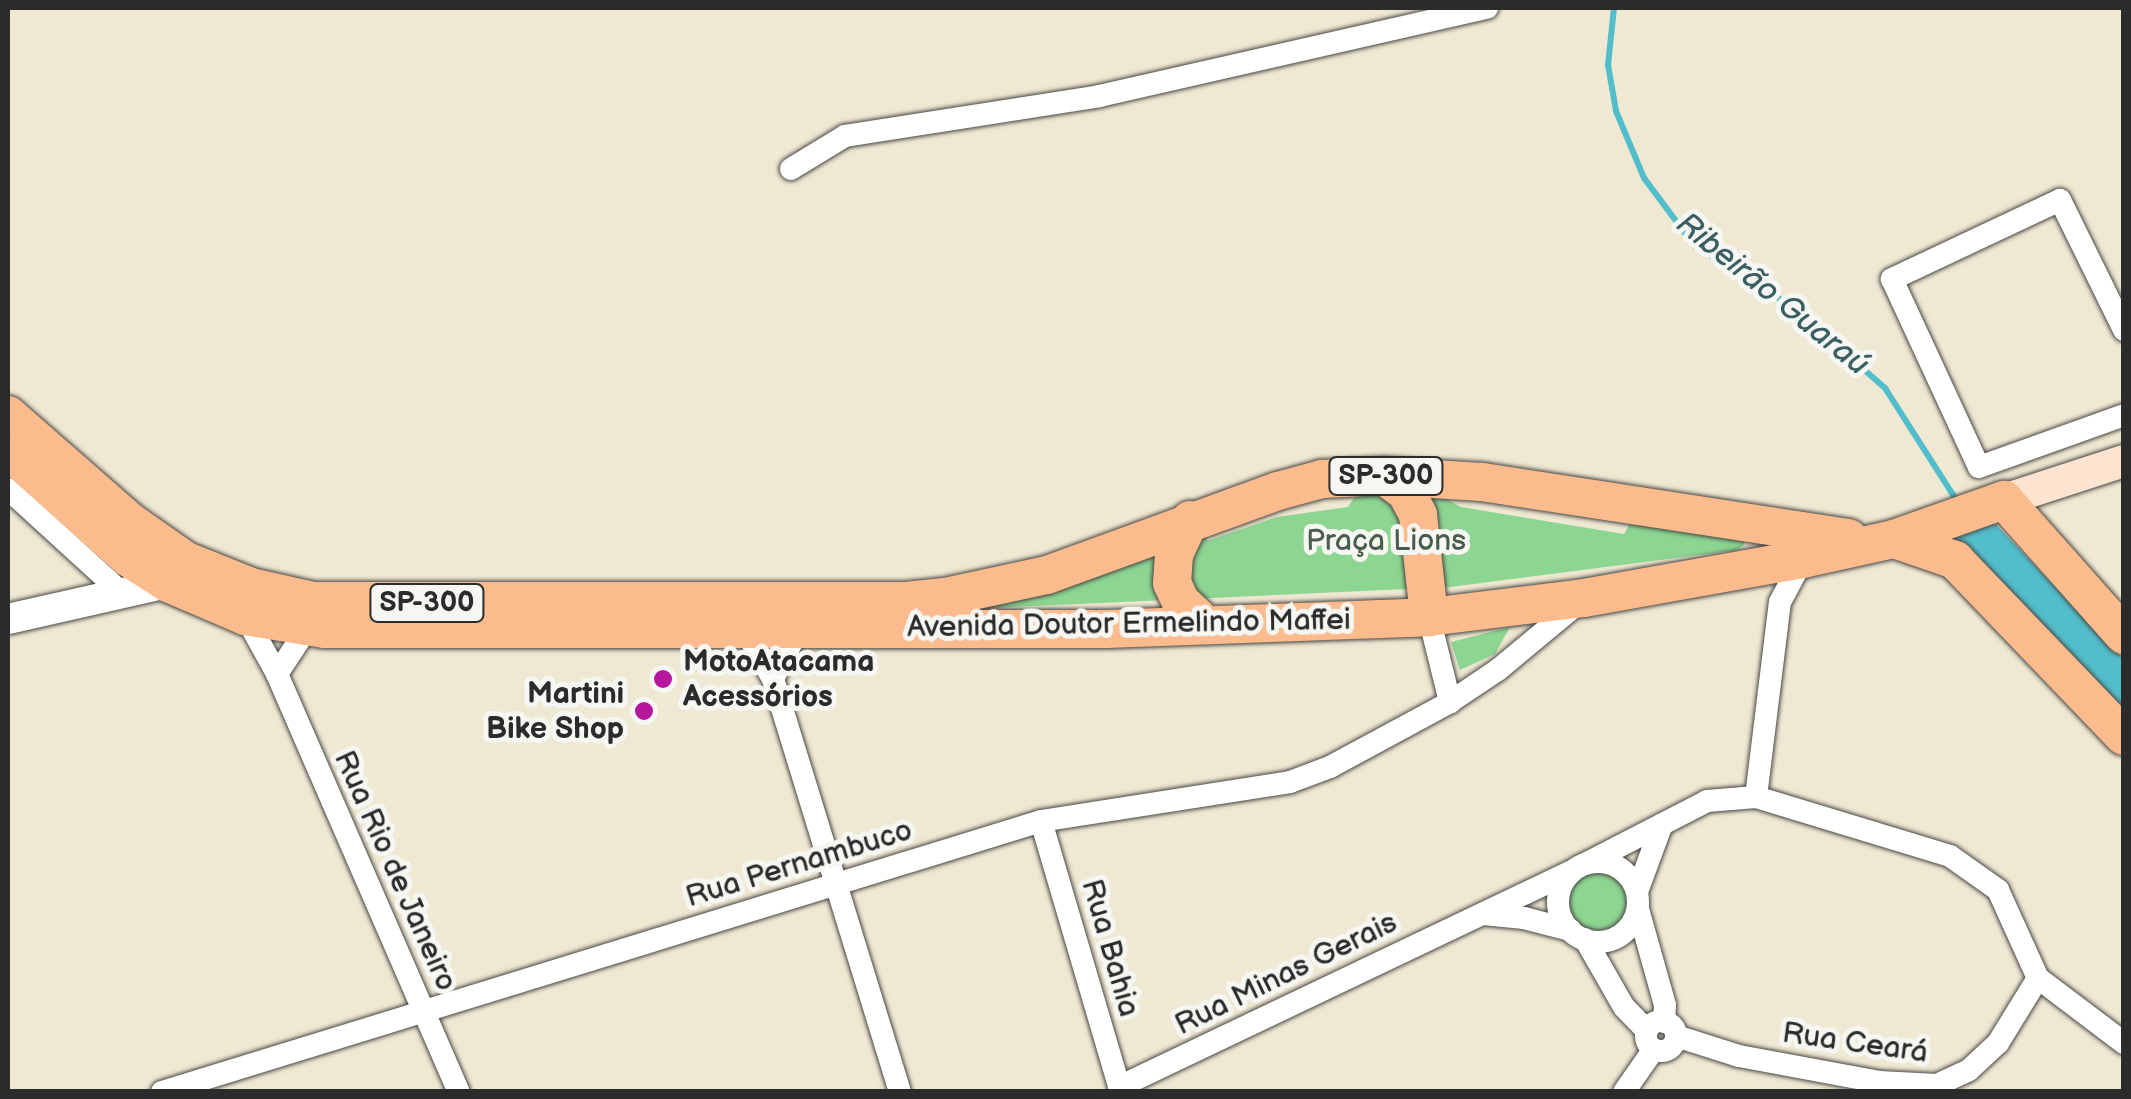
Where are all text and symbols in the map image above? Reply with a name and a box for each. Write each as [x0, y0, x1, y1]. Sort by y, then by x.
water label: Ribeirão Guaraú [1668, 205, 1876, 385]
road number: SP-300 [1326, 453, 1446, 499]
park label: Praça Lions [1306, 523, 1466, 559]
road number: SP-300 [367, 580, 487, 626]
street label: Avenida Doutor Ermelindo Maffei [907, 602, 1351, 646]
place label: MotoAtacama Acessórios [683, 644, 874, 714]
marker: MotoAtacama Acessórios [652, 668, 674, 690]
place label: Martini Bike Shop [486, 676, 624, 746]
marker: Martini Bike Shop [633, 700, 655, 722]
street label: Rua Rio de Janeiro [326, 745, 464, 997]
street label: Rua Pernambuco [682, 812, 916, 916]
street label: Rua Bahia [1073, 875, 1147, 1021]
street label: Rua Minas Gerais [1169, 905, 1403, 1043]
street label: Rua Ceará [1780, 1015, 1930, 1071]

